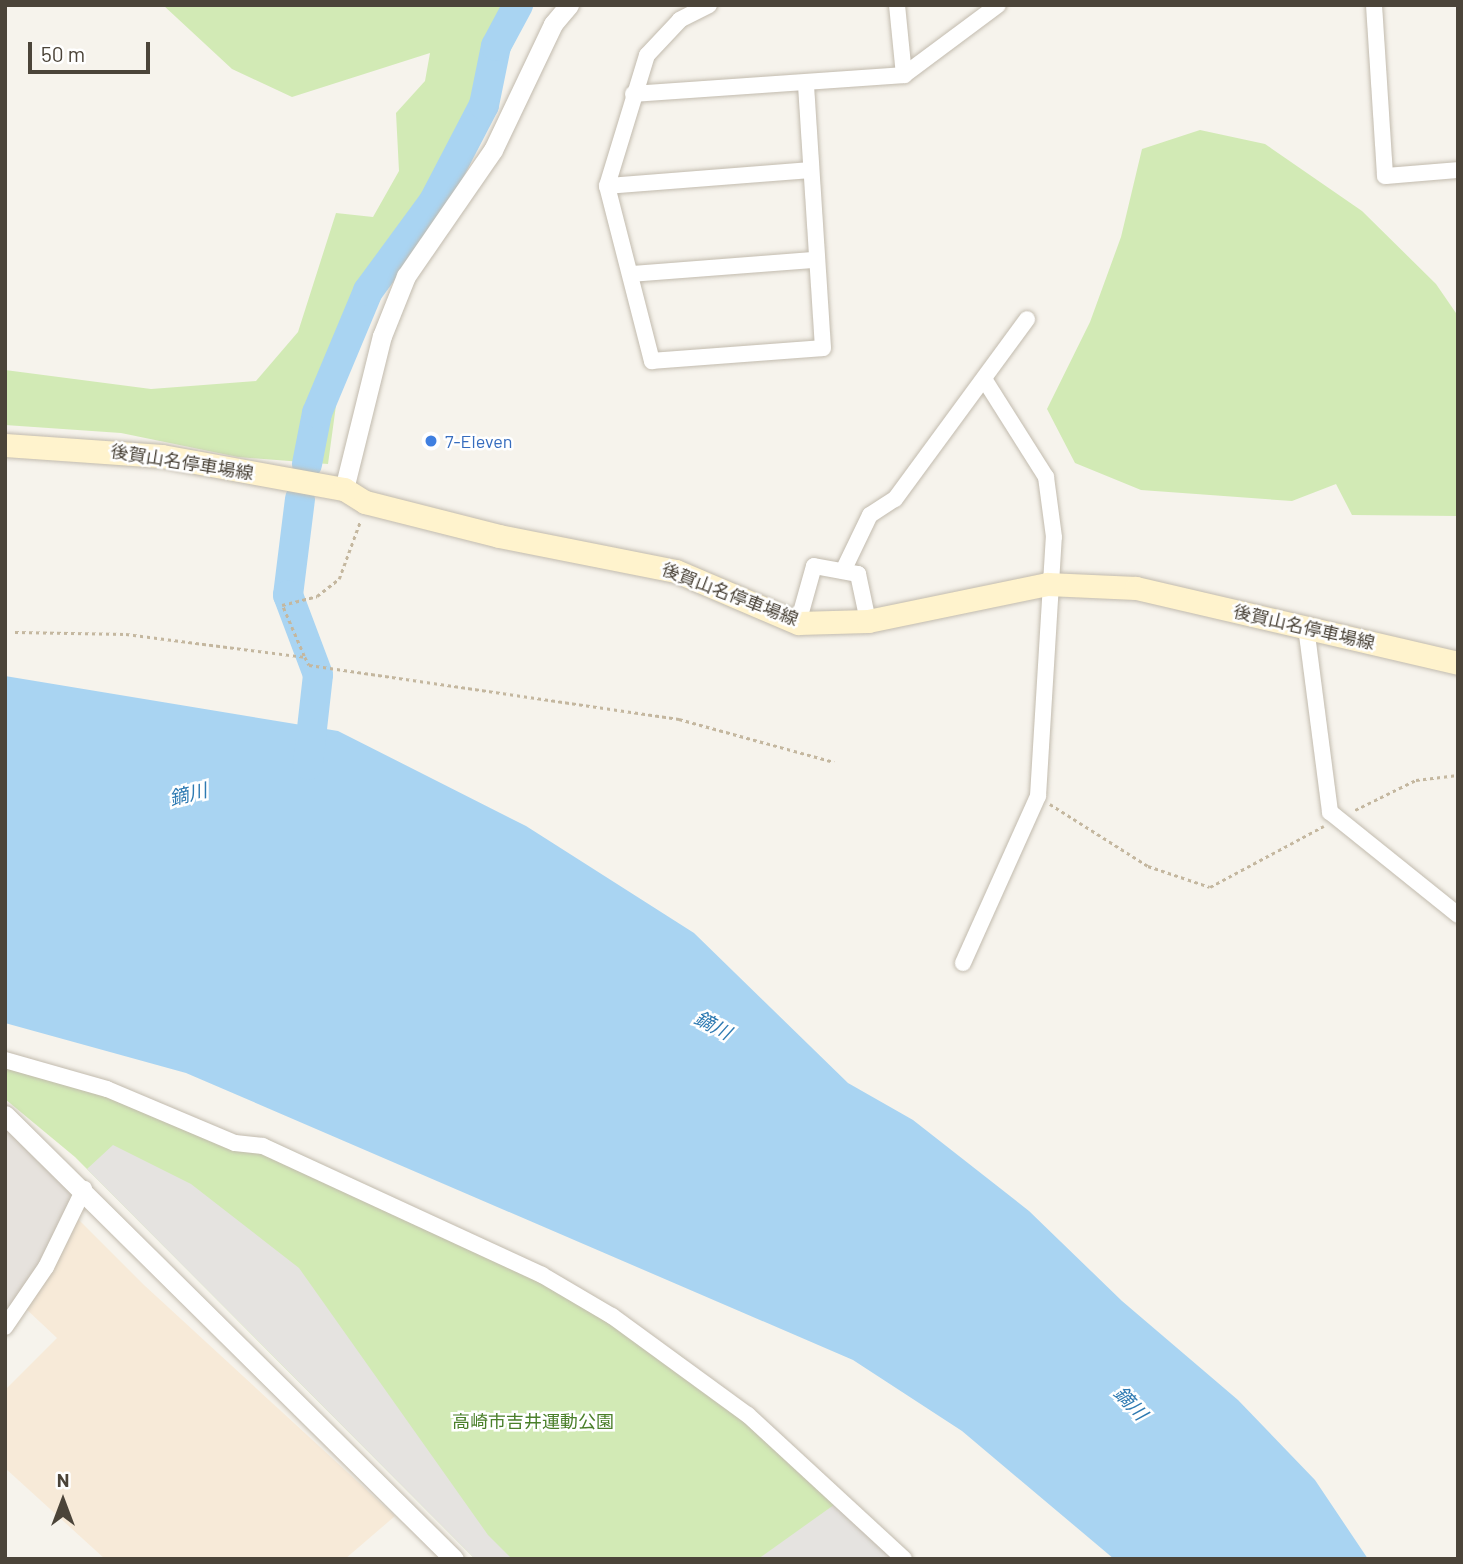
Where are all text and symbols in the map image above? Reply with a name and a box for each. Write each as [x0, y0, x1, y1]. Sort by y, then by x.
scale bar [32, 28, 154, 72]
text: 50 m [41, 41, 85, 66]
place label: 7-Eleven [445, 430, 513, 452]
marker: 7-Eleven [423, 433, 439, 449]
street label: 後賀山名停車場線 [109, 440, 255, 484]
street label: 後賀山名停車場線 [659, 558, 801, 630]
street label: 後賀山名停車場線 [1231, 600, 1377, 654]
water label: 鏑川 [167, 778, 209, 810]
water label: 鏑川 [691, 1006, 735, 1044]
water label: 鏑川 [1110, 1381, 1152, 1425]
park label: 高崎市吉井運動公園 [452, 1410, 614, 1432]
north arrow [28, 1466, 98, 1536]
text: N [57, 1468, 69, 1491]

